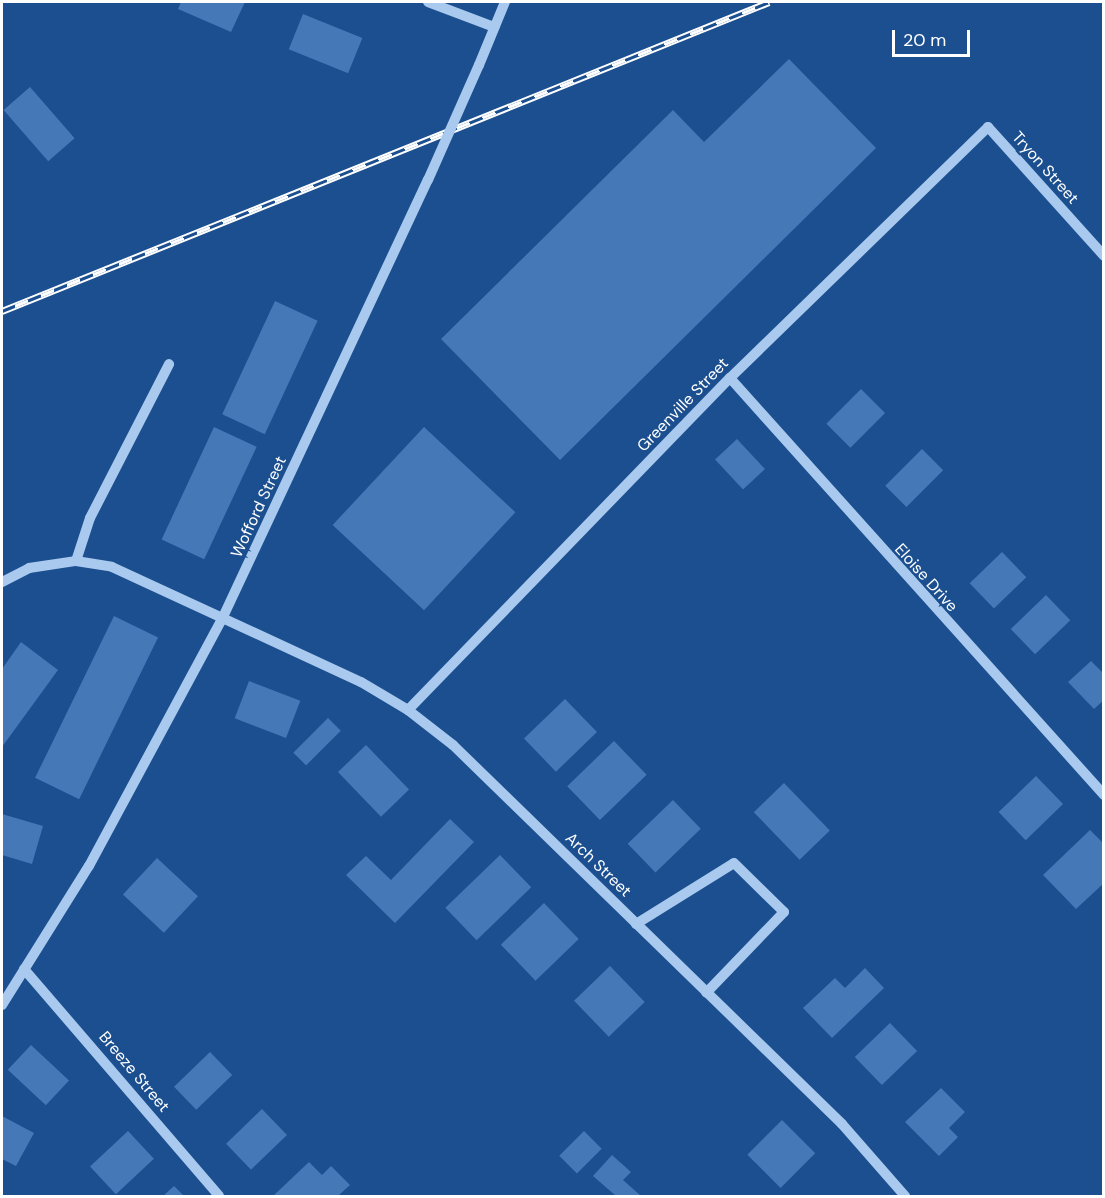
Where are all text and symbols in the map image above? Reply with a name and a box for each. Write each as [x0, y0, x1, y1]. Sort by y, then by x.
scale bar [895, 18, 973, 56]
text: 20 m [903, 28, 946, 52]
street label: Tryon Street [1008, 128, 1082, 208]
street label: Greenville Street [633, 354, 733, 456]
street label: Wofford Street [227, 453, 291, 561]
street label: Eloise Drive [890, 540, 962, 616]
street label: Arch Street [561, 829, 635, 901]
street label: Breeze Street [95, 1028, 173, 1116]

